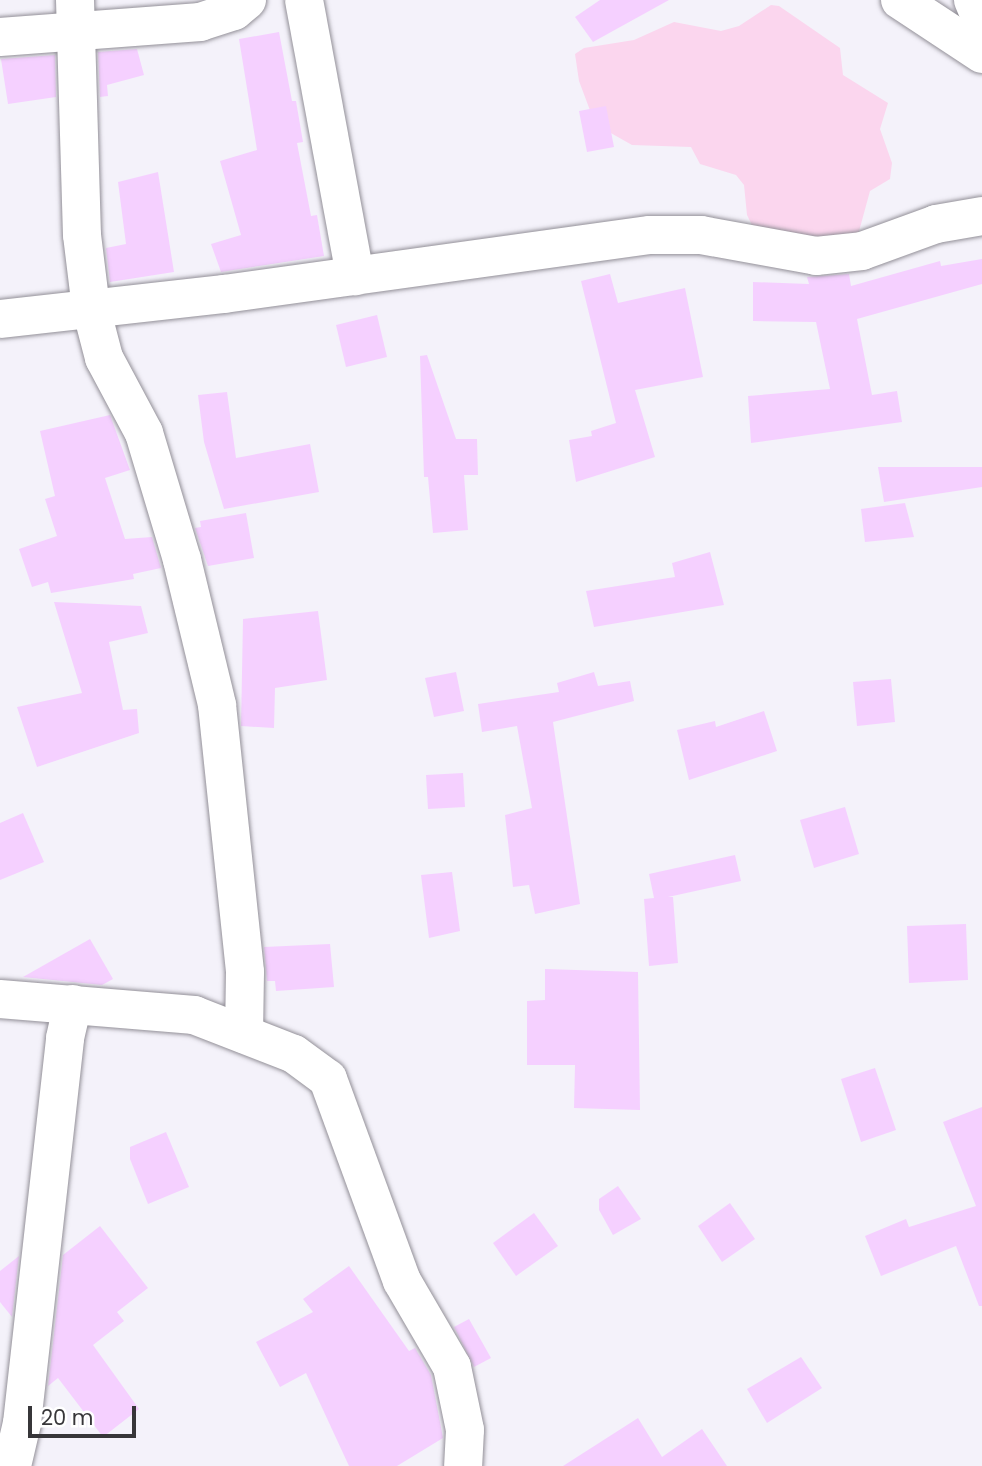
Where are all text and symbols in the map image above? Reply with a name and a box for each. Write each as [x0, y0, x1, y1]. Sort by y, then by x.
scale bar [32, 1392, 140, 1436]
text: 20 m [41, 1403, 94, 1432]

